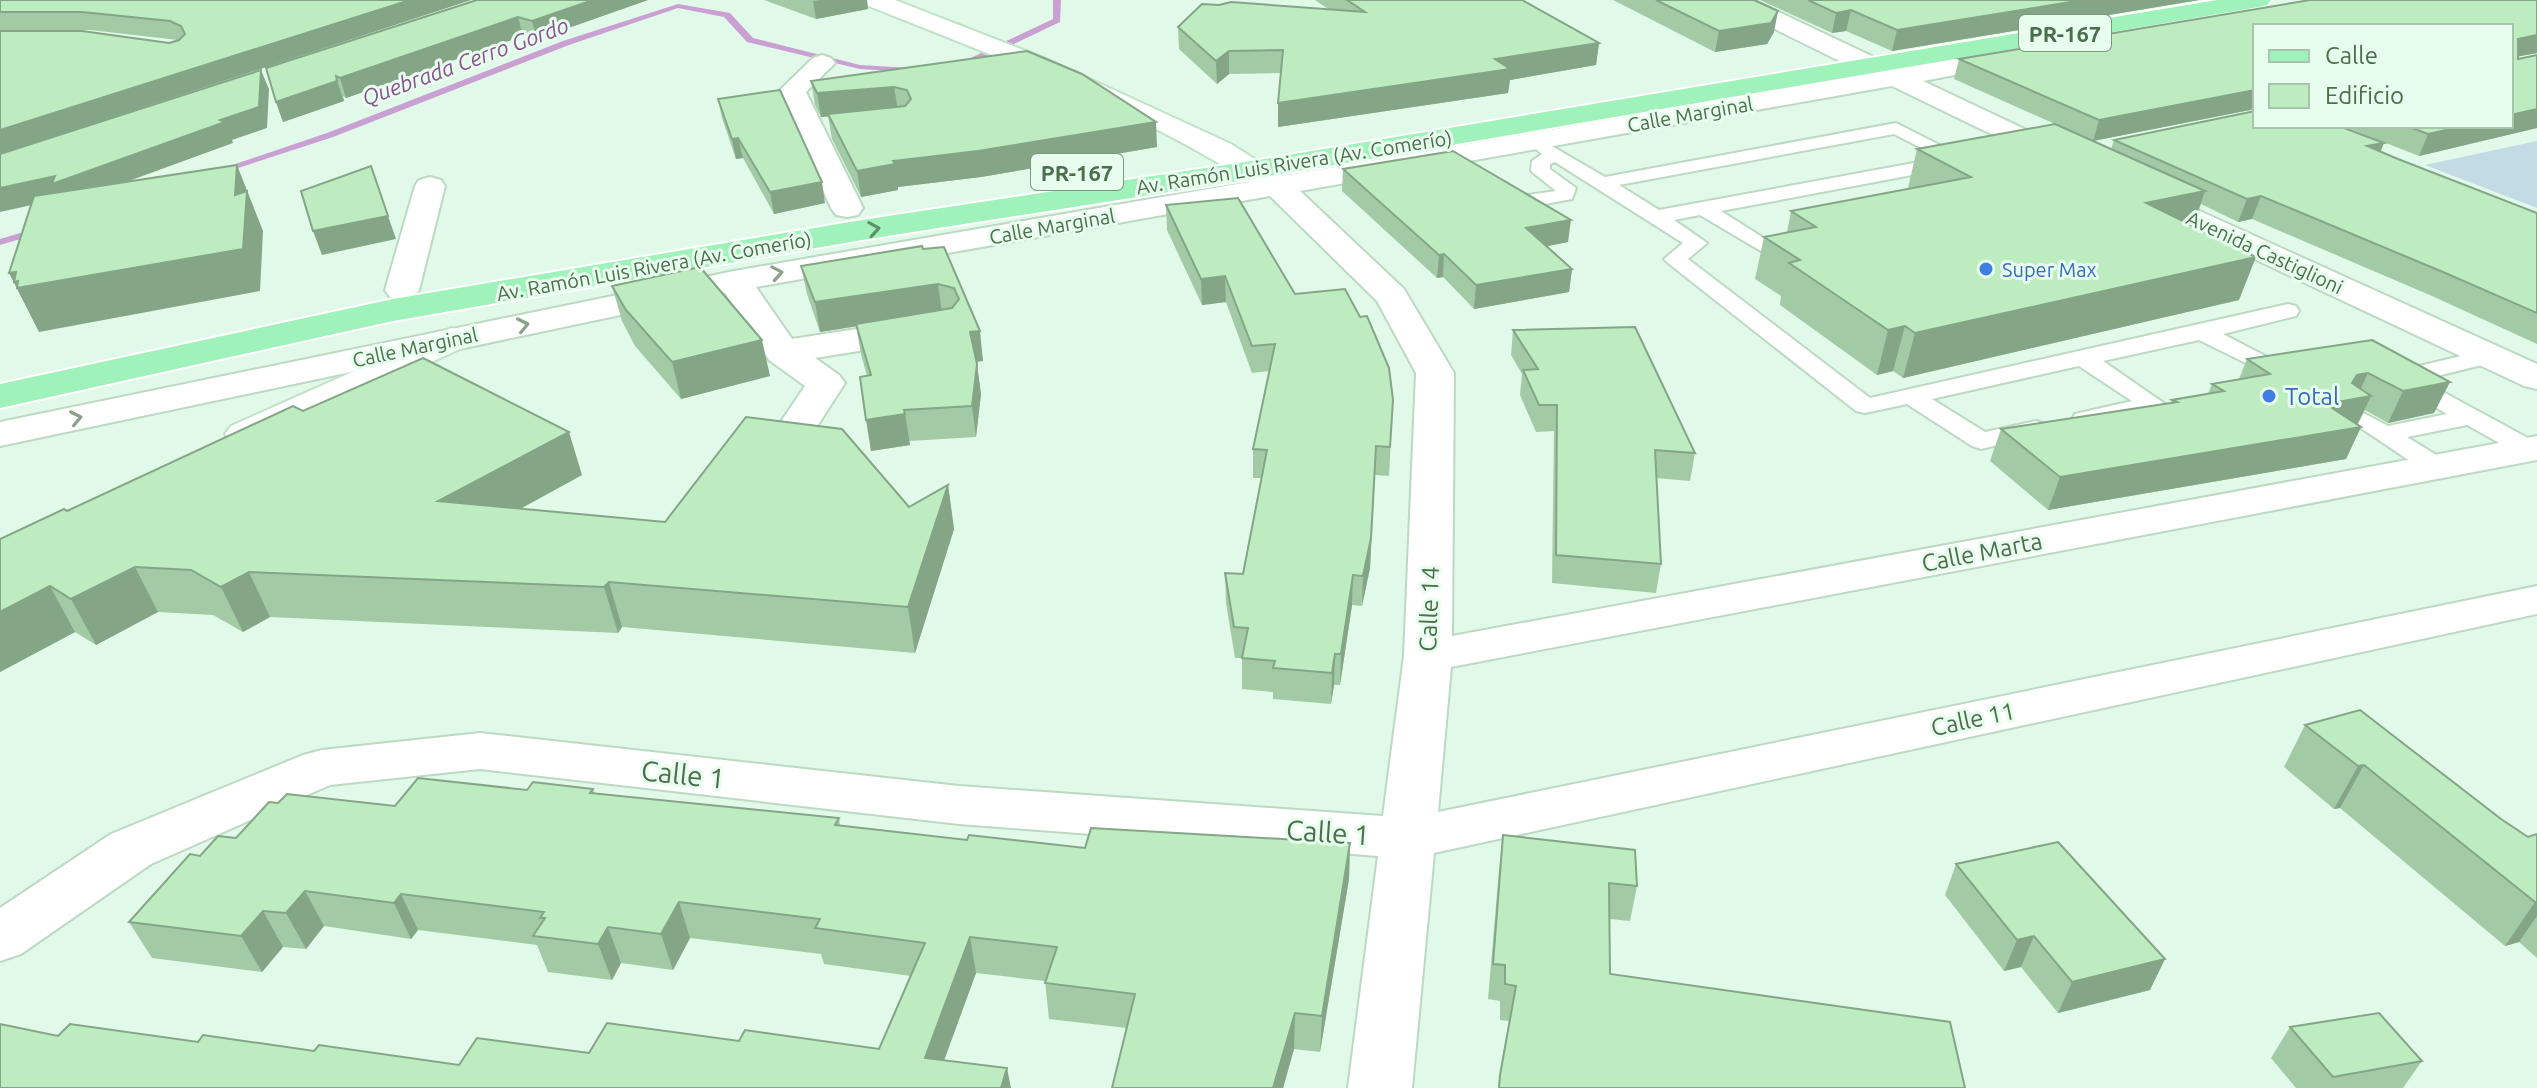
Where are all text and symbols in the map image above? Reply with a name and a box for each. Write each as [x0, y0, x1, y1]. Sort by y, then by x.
water label: Quebrada Cerro Gordo [358, 12, 572, 110]
road number: PR-167 [2019, 15, 2111, 51]
legend [2253, 24, 2513, 128]
text: Calle [2325, 42, 2378, 69]
text: Edificio [2325, 82, 2404, 109]
street label: Calle Marginal [1625, 92, 1755, 136]
street label: Av. Ramón Luis Rivera (Av. Comerío) [1134, 126, 1454, 198]
road number: PR-167 [1031, 154, 1123, 190]
street label: Calle Marginal [987, 204, 1117, 248]
street label: Avenida Castiglioni [2183, 206, 2347, 298]
one-way arrow [867, 221, 881, 238]
street label: Av. Ramón Luis Rivera (Av. Comerío) [495, 227, 813, 305]
place label: Super Max [2002, 258, 2097, 281]
marker: Super Max [1977, 260, 1995, 278]
one-way arrow [771, 266, 784, 283]
one-way arrow [516, 317, 529, 334]
street label: Calle Marginal [350, 323, 480, 371]
place label: Total [2285, 383, 2339, 410]
marker: Total [2260, 387, 2278, 405]
one-way arrow [69, 410, 83, 427]
street label: Calle Marta [1919, 527, 2045, 577]
street label: Calle 14 [1414, 566, 1444, 652]
street label: Calle 11 [1928, 697, 2018, 741]
street label: Calle 1 [640, 754, 726, 794]
street label: Calle 1 [1285, 814, 1371, 850]

